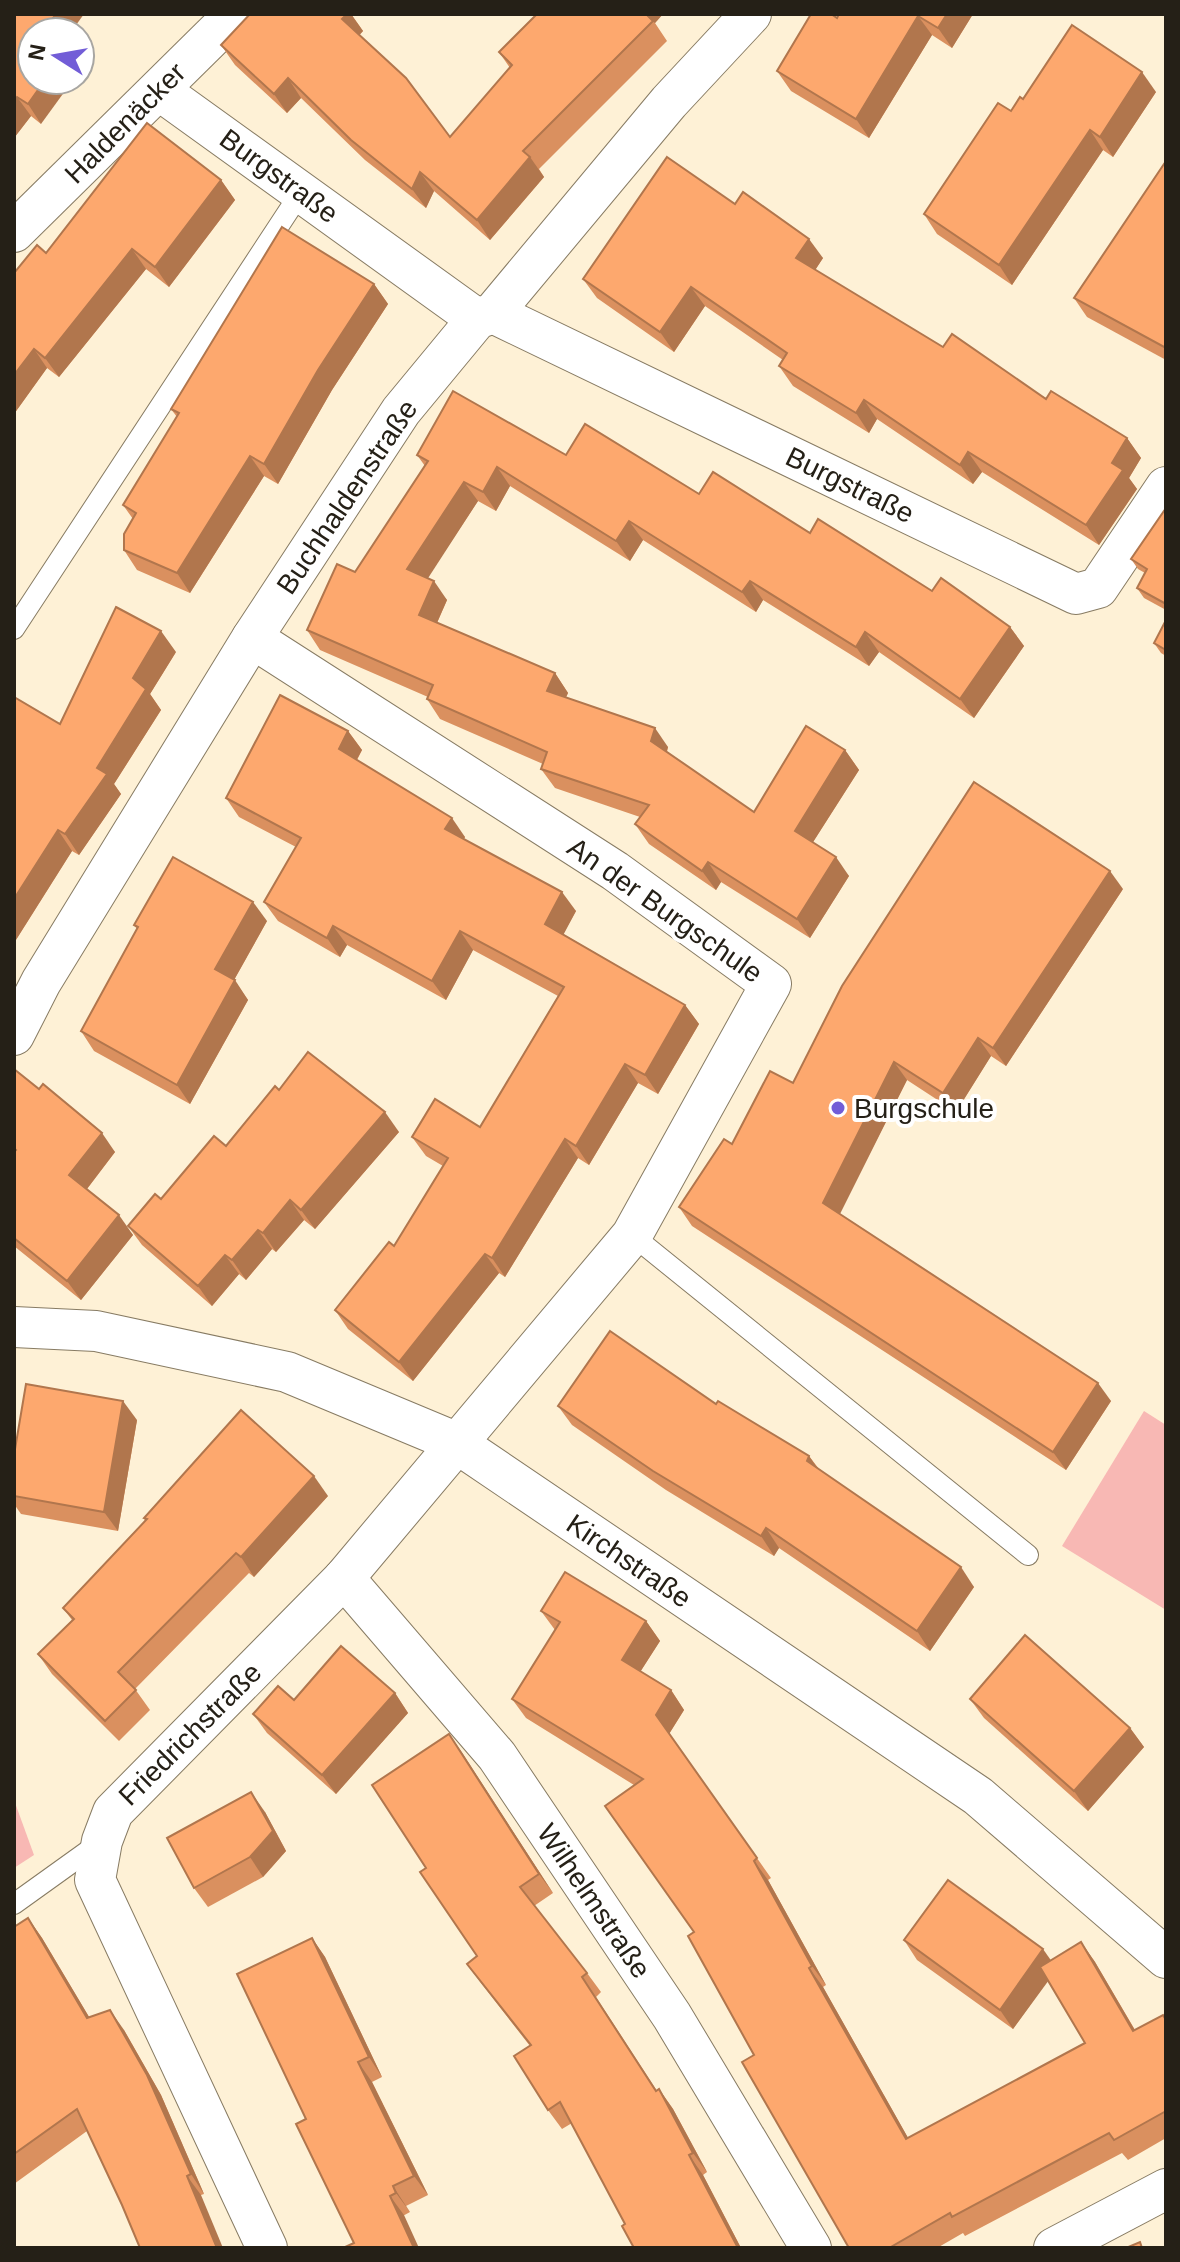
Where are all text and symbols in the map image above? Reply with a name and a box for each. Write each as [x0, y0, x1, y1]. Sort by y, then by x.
north arrow [16, 16, 96, 96]
text: N [23, 42, 51, 62]
street label: Haldenäcker [58, 56, 192, 190]
street label: Burgstraße [214, 123, 344, 229]
street label: Buchhaldenstraße [271, 394, 423, 600]
street label: Burgstraße [781, 441, 919, 529]
street label: An der Burgschule [562, 831, 768, 989]
place label: Burgschule [854, 1093, 994, 1124]
marker: Burgschule [829, 1099, 847, 1117]
street label: Kirchstraße [561, 1508, 697, 1614]
street label: Friedrichstraße [112, 1656, 268, 1812]
street label: Wilhelmstraße [531, 1818, 657, 1984]

